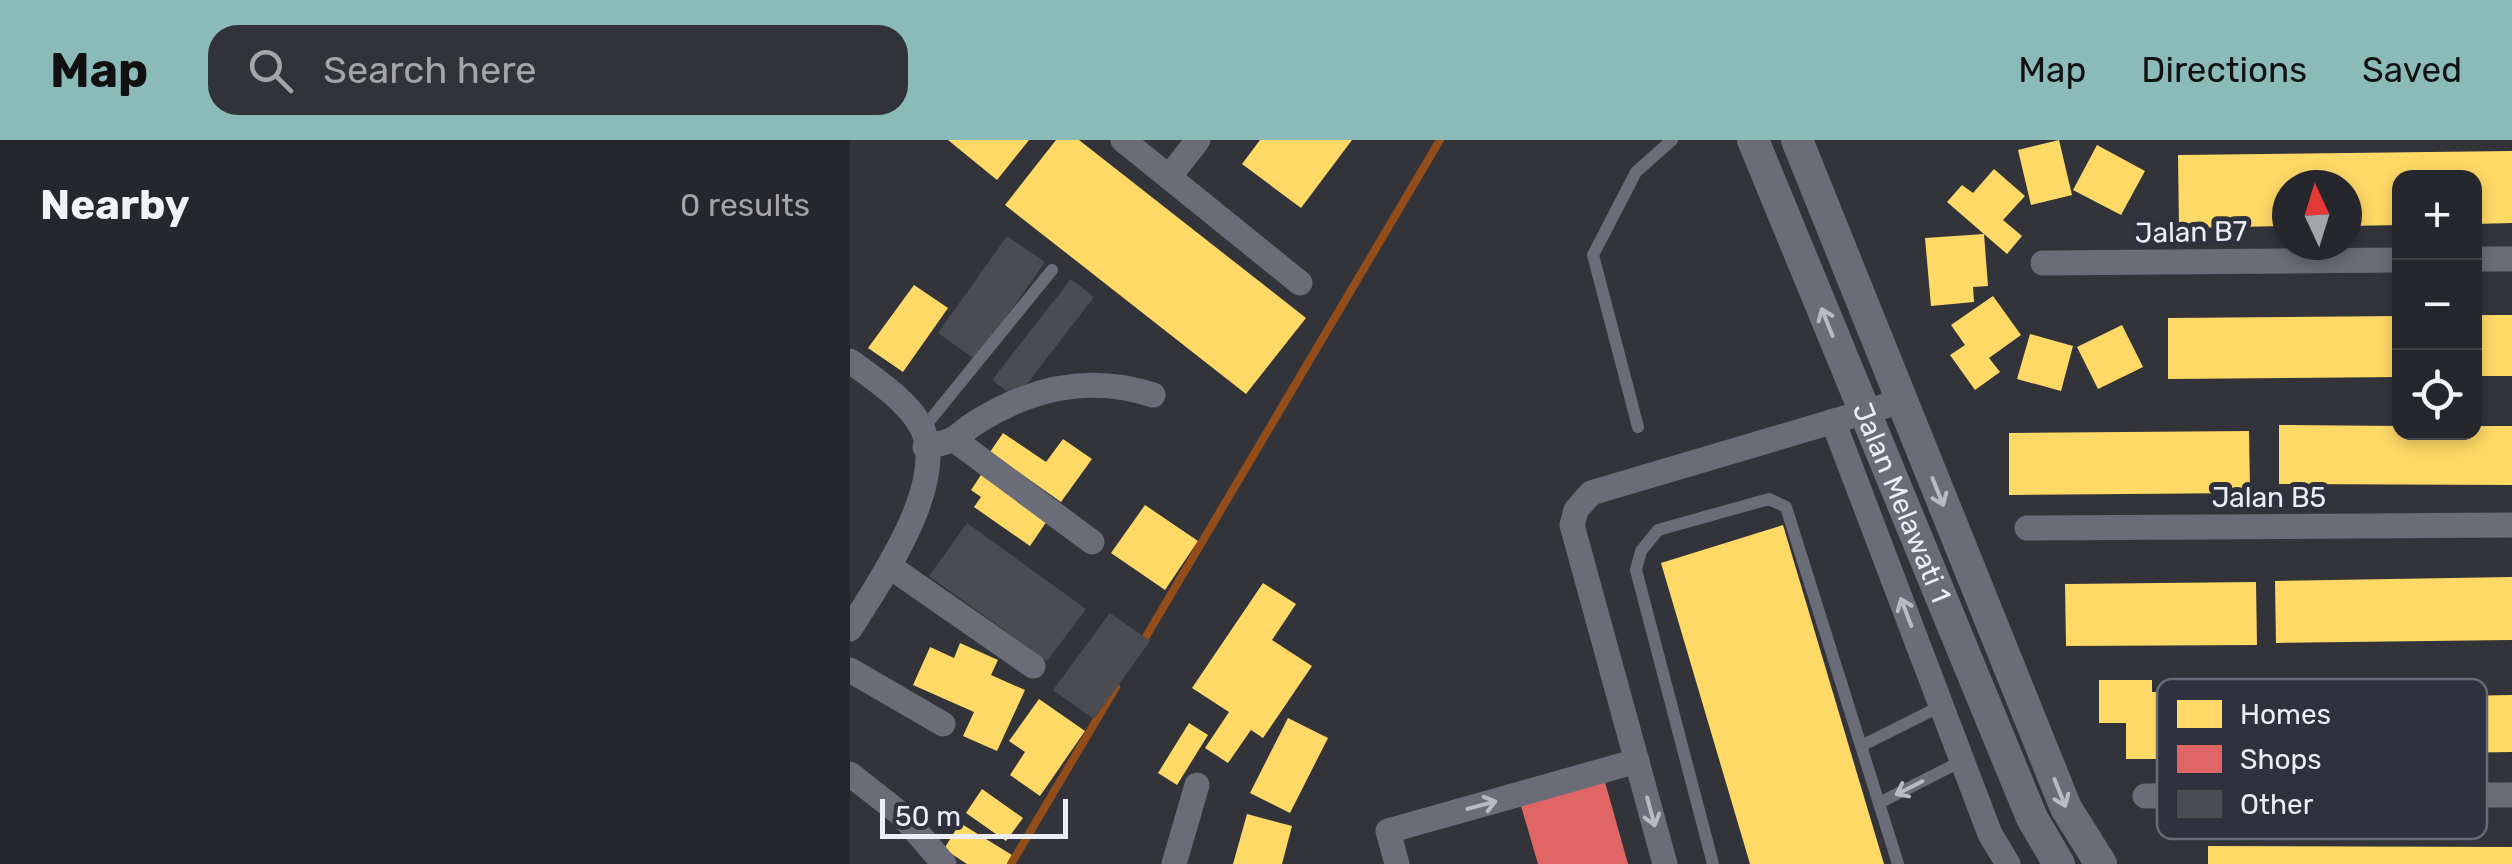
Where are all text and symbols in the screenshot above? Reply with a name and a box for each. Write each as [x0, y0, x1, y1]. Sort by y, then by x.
search box [208, 25, 908, 115]
text: Map [50, 42, 148, 99]
icon: search [243, 43, 298, 98]
text: Search here [323, 47, 537, 93]
text: Map [2018, 49, 2086, 91]
text: Directions [2141, 49, 2307, 91]
text: Saved [2362, 49, 2462, 91]
north arrow [2272, 170, 2362, 260]
map controls [2392, 170, 2482, 440]
button: + [2392, 170, 2482, 260]
text: Nearby [40, 180, 190, 230]
text: 0 results [680, 186, 810, 224]
street label: Jalan B7 [2135, 215, 2247, 249]
button: − [2392, 260, 2482, 350]
one-way arrow [1817, 307, 1835, 338]
button: locate [2392, 350, 2482, 440]
street label: Jalan Melawati 1 [1846, 398, 1958, 607]
one-way arrow [1931, 476, 1949, 506]
street label: Jalan B5 [2212, 481, 2326, 514]
one-way arrow [1896, 597, 1914, 628]
legend [2157, 679, 2487, 839]
text: Homes [2240, 698, 2331, 731]
text: Shops [2240, 743, 2322, 776]
one-way arrow [2052, 777, 2070, 808]
one-way arrow [1895, 779, 1924, 798]
text: Other [2240, 788, 2314, 821]
scale bar [880, 794, 1068, 838]
one-way arrow [1466, 795, 1497, 813]
one-way arrow [1643, 796, 1661, 828]
text: 50 m [895, 800, 961, 833]

